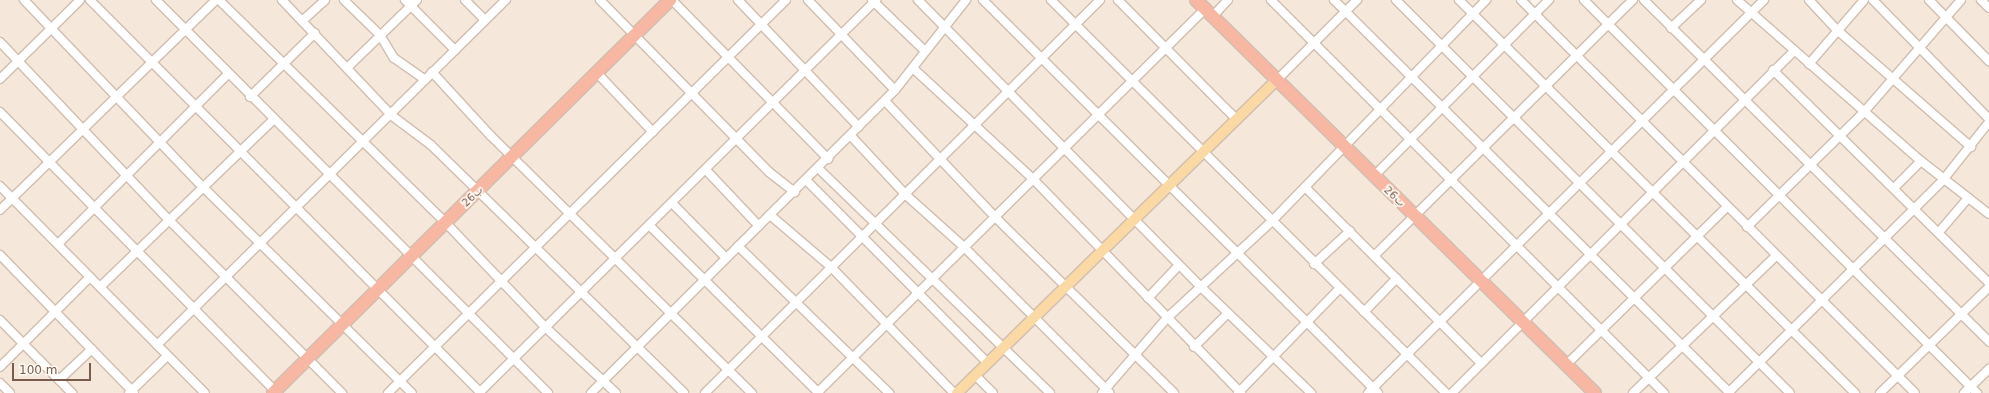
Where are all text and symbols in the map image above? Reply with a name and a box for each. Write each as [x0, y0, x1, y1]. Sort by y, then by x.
street label: 26ب [460, 184, 486, 210]
street label: 26ب [1381, 184, 1407, 210]
scale bar [14, 355, 93, 381]
text: 100 m [19, 363, 57, 377]

